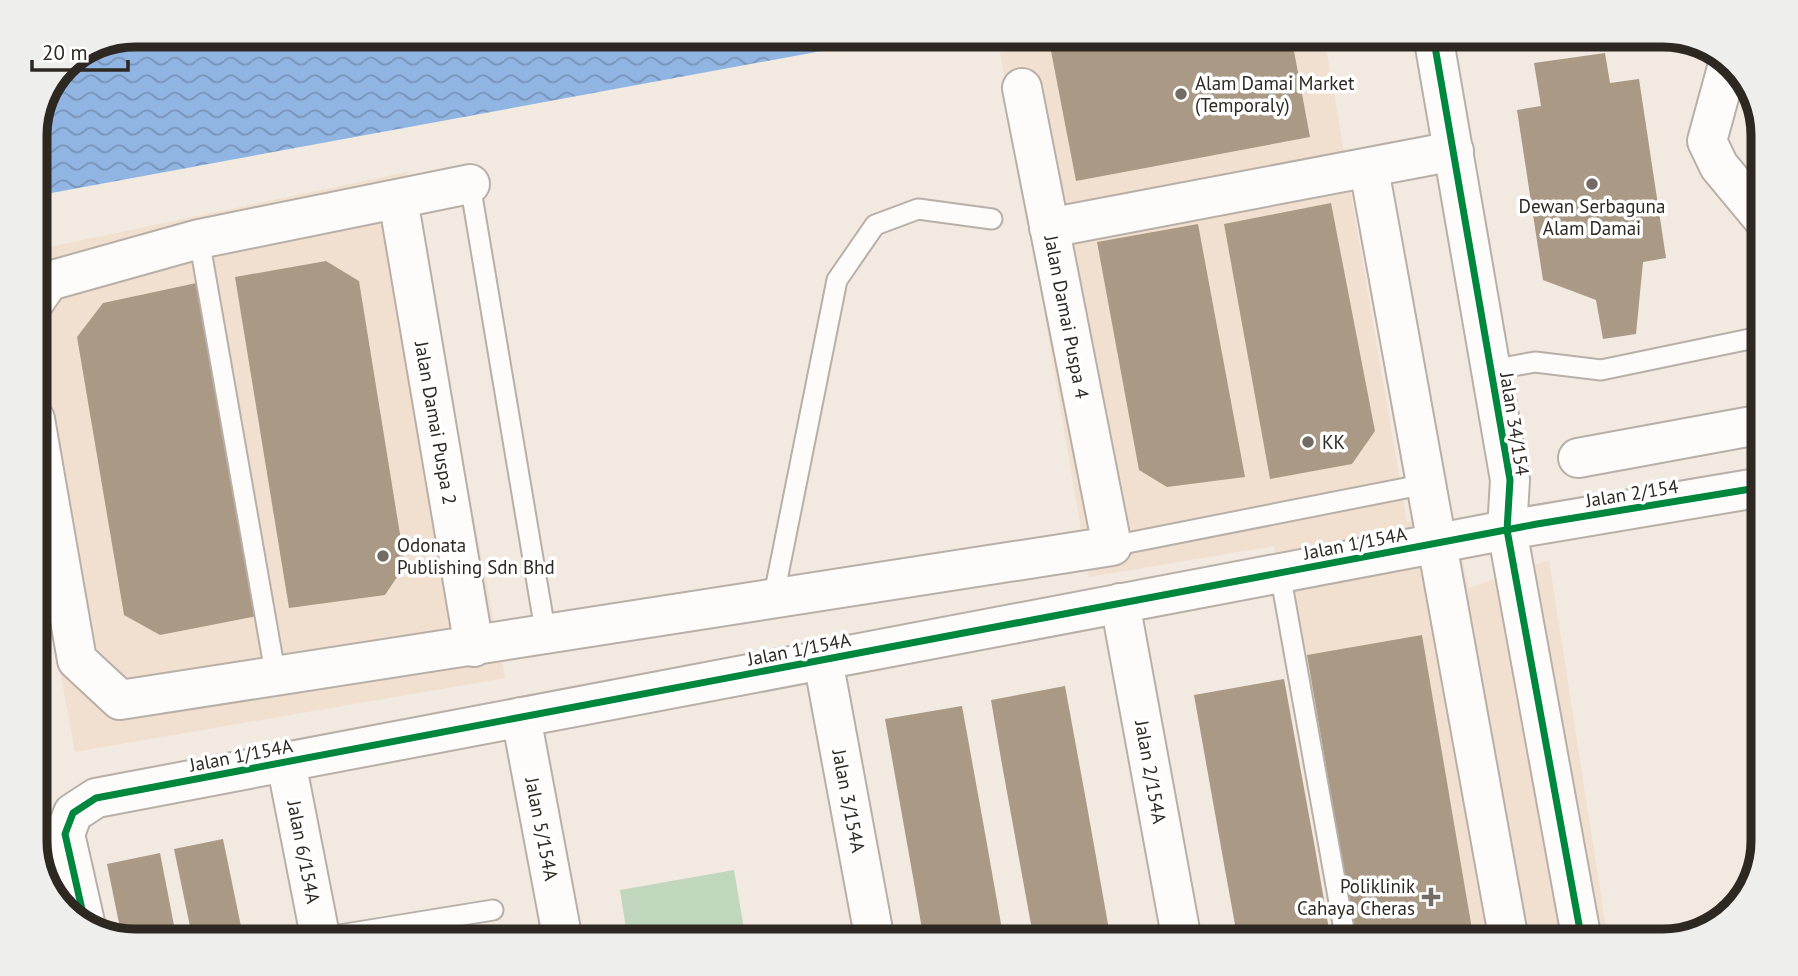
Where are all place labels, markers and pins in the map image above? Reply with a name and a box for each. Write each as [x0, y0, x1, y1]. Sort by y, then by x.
place label: Alam Damai Market (Temporaly) [1195, 71, 1355, 117]
marker: Alam Damai Market (Temporaly) [1173, 86, 1189, 102]
marker: Dewan Serbaguna Alam Damai [1584, 176, 1600, 192]
place label: Dewan Serbaguna Alam Damai [1519, 194, 1665, 240]
place label: KK [1322, 430, 1345, 454]
marker: KK [1300, 434, 1316, 450]
place label: Odonata Publishing Sdn Bhd [397, 533, 555, 579]
marker: Odonata Publishing Sdn Bhd [375, 548, 391, 564]
place label: Poliklinik Cahaya Cheras [1297, 874, 1415, 920]
marker: Poliklinik Cahaya Cheras [1421, 887, 1441, 907]

